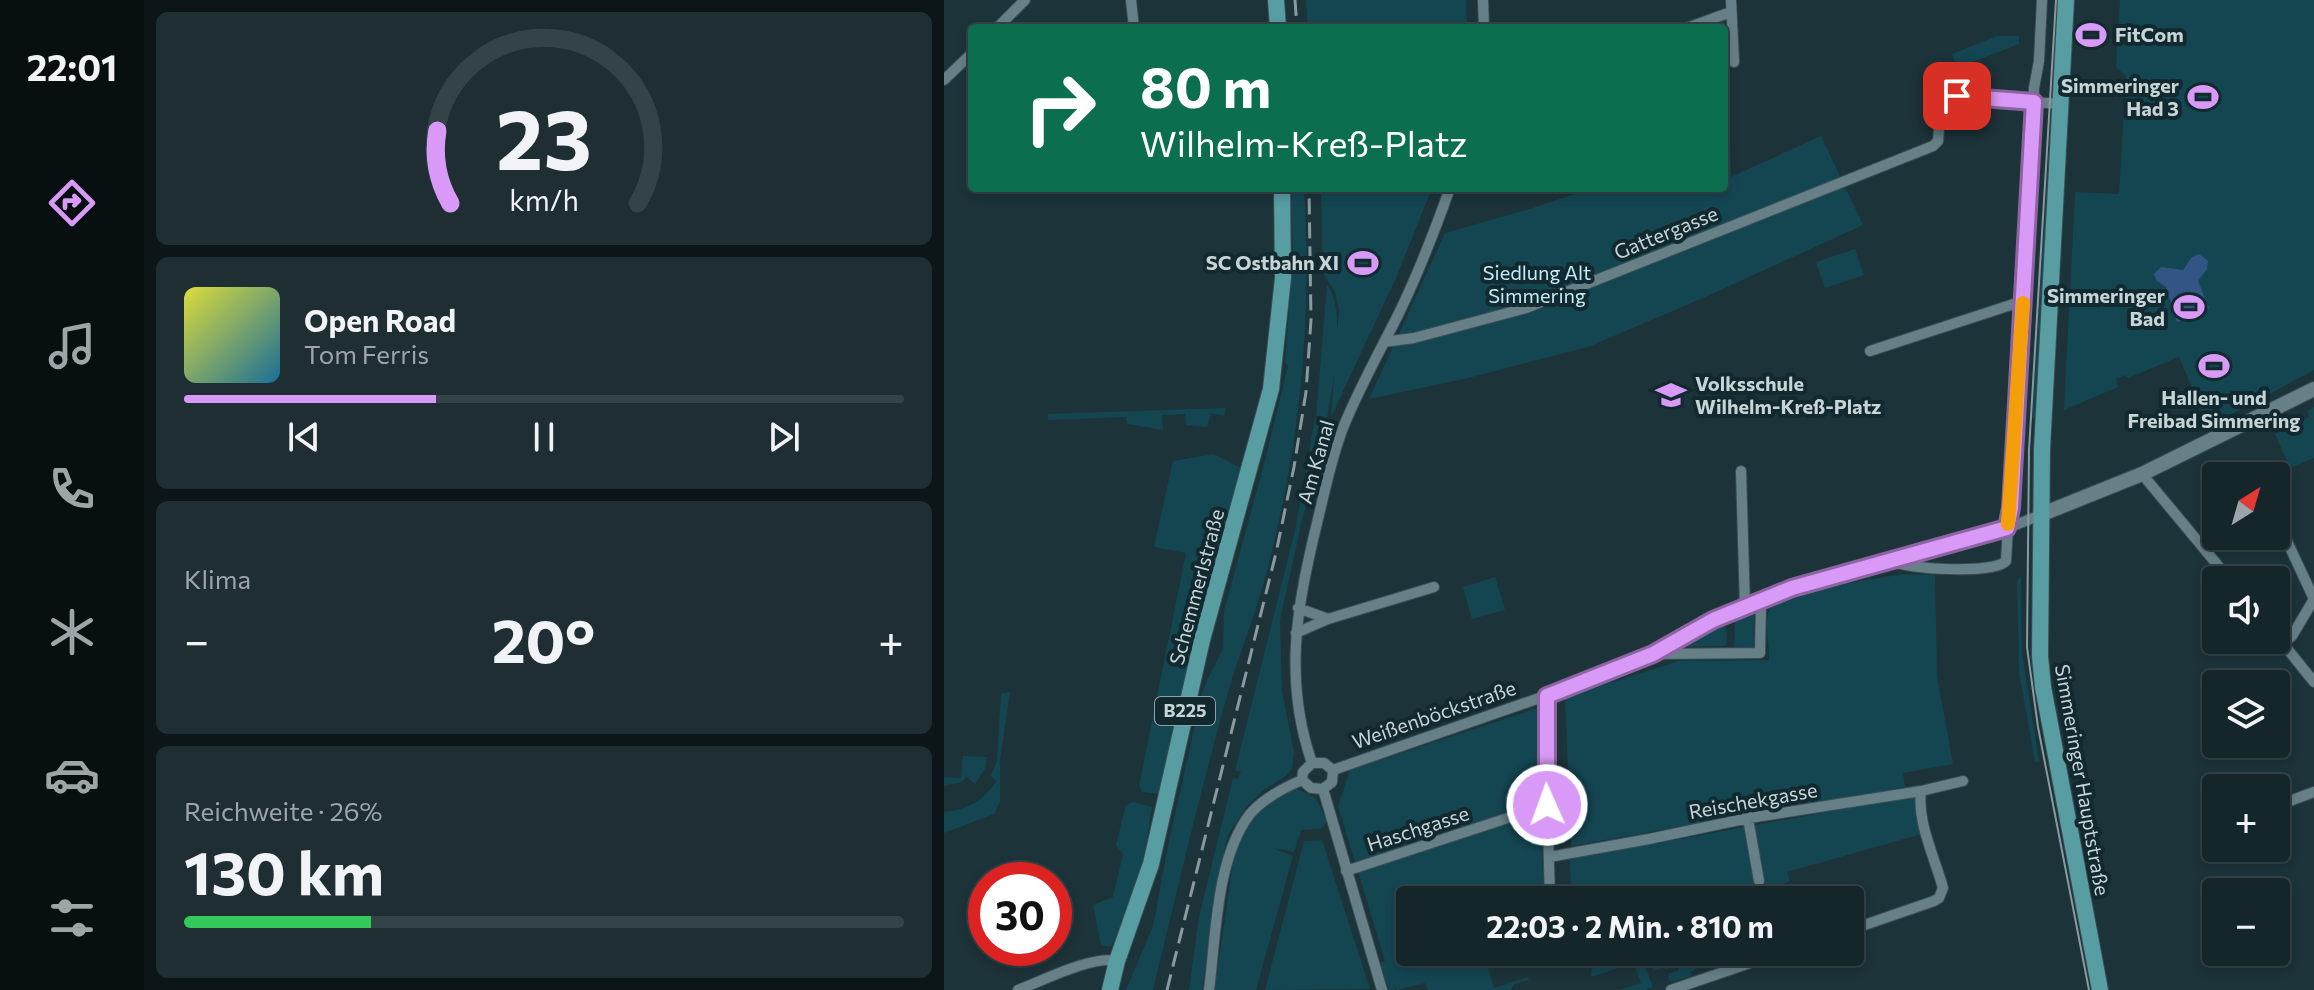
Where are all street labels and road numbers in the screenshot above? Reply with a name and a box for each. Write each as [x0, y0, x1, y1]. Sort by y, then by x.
street label: Gattergasse [1610, 200, 1721, 264]
street label: Am Kanal [1292, 417, 1338, 506]
street label: Schemmerlstraße [1164, 506, 1228, 667]
street label: Simmeringer Hauptstraße [2051, 662, 2115, 897]
street label: Weißenböckstraße [1349, 675, 1519, 753]
road number: B225 [1155, 697, 1215, 725]
street label: Reischekgasse [1687, 777, 1819, 823]
street label: Haschgasse [1364, 800, 1472, 856]

